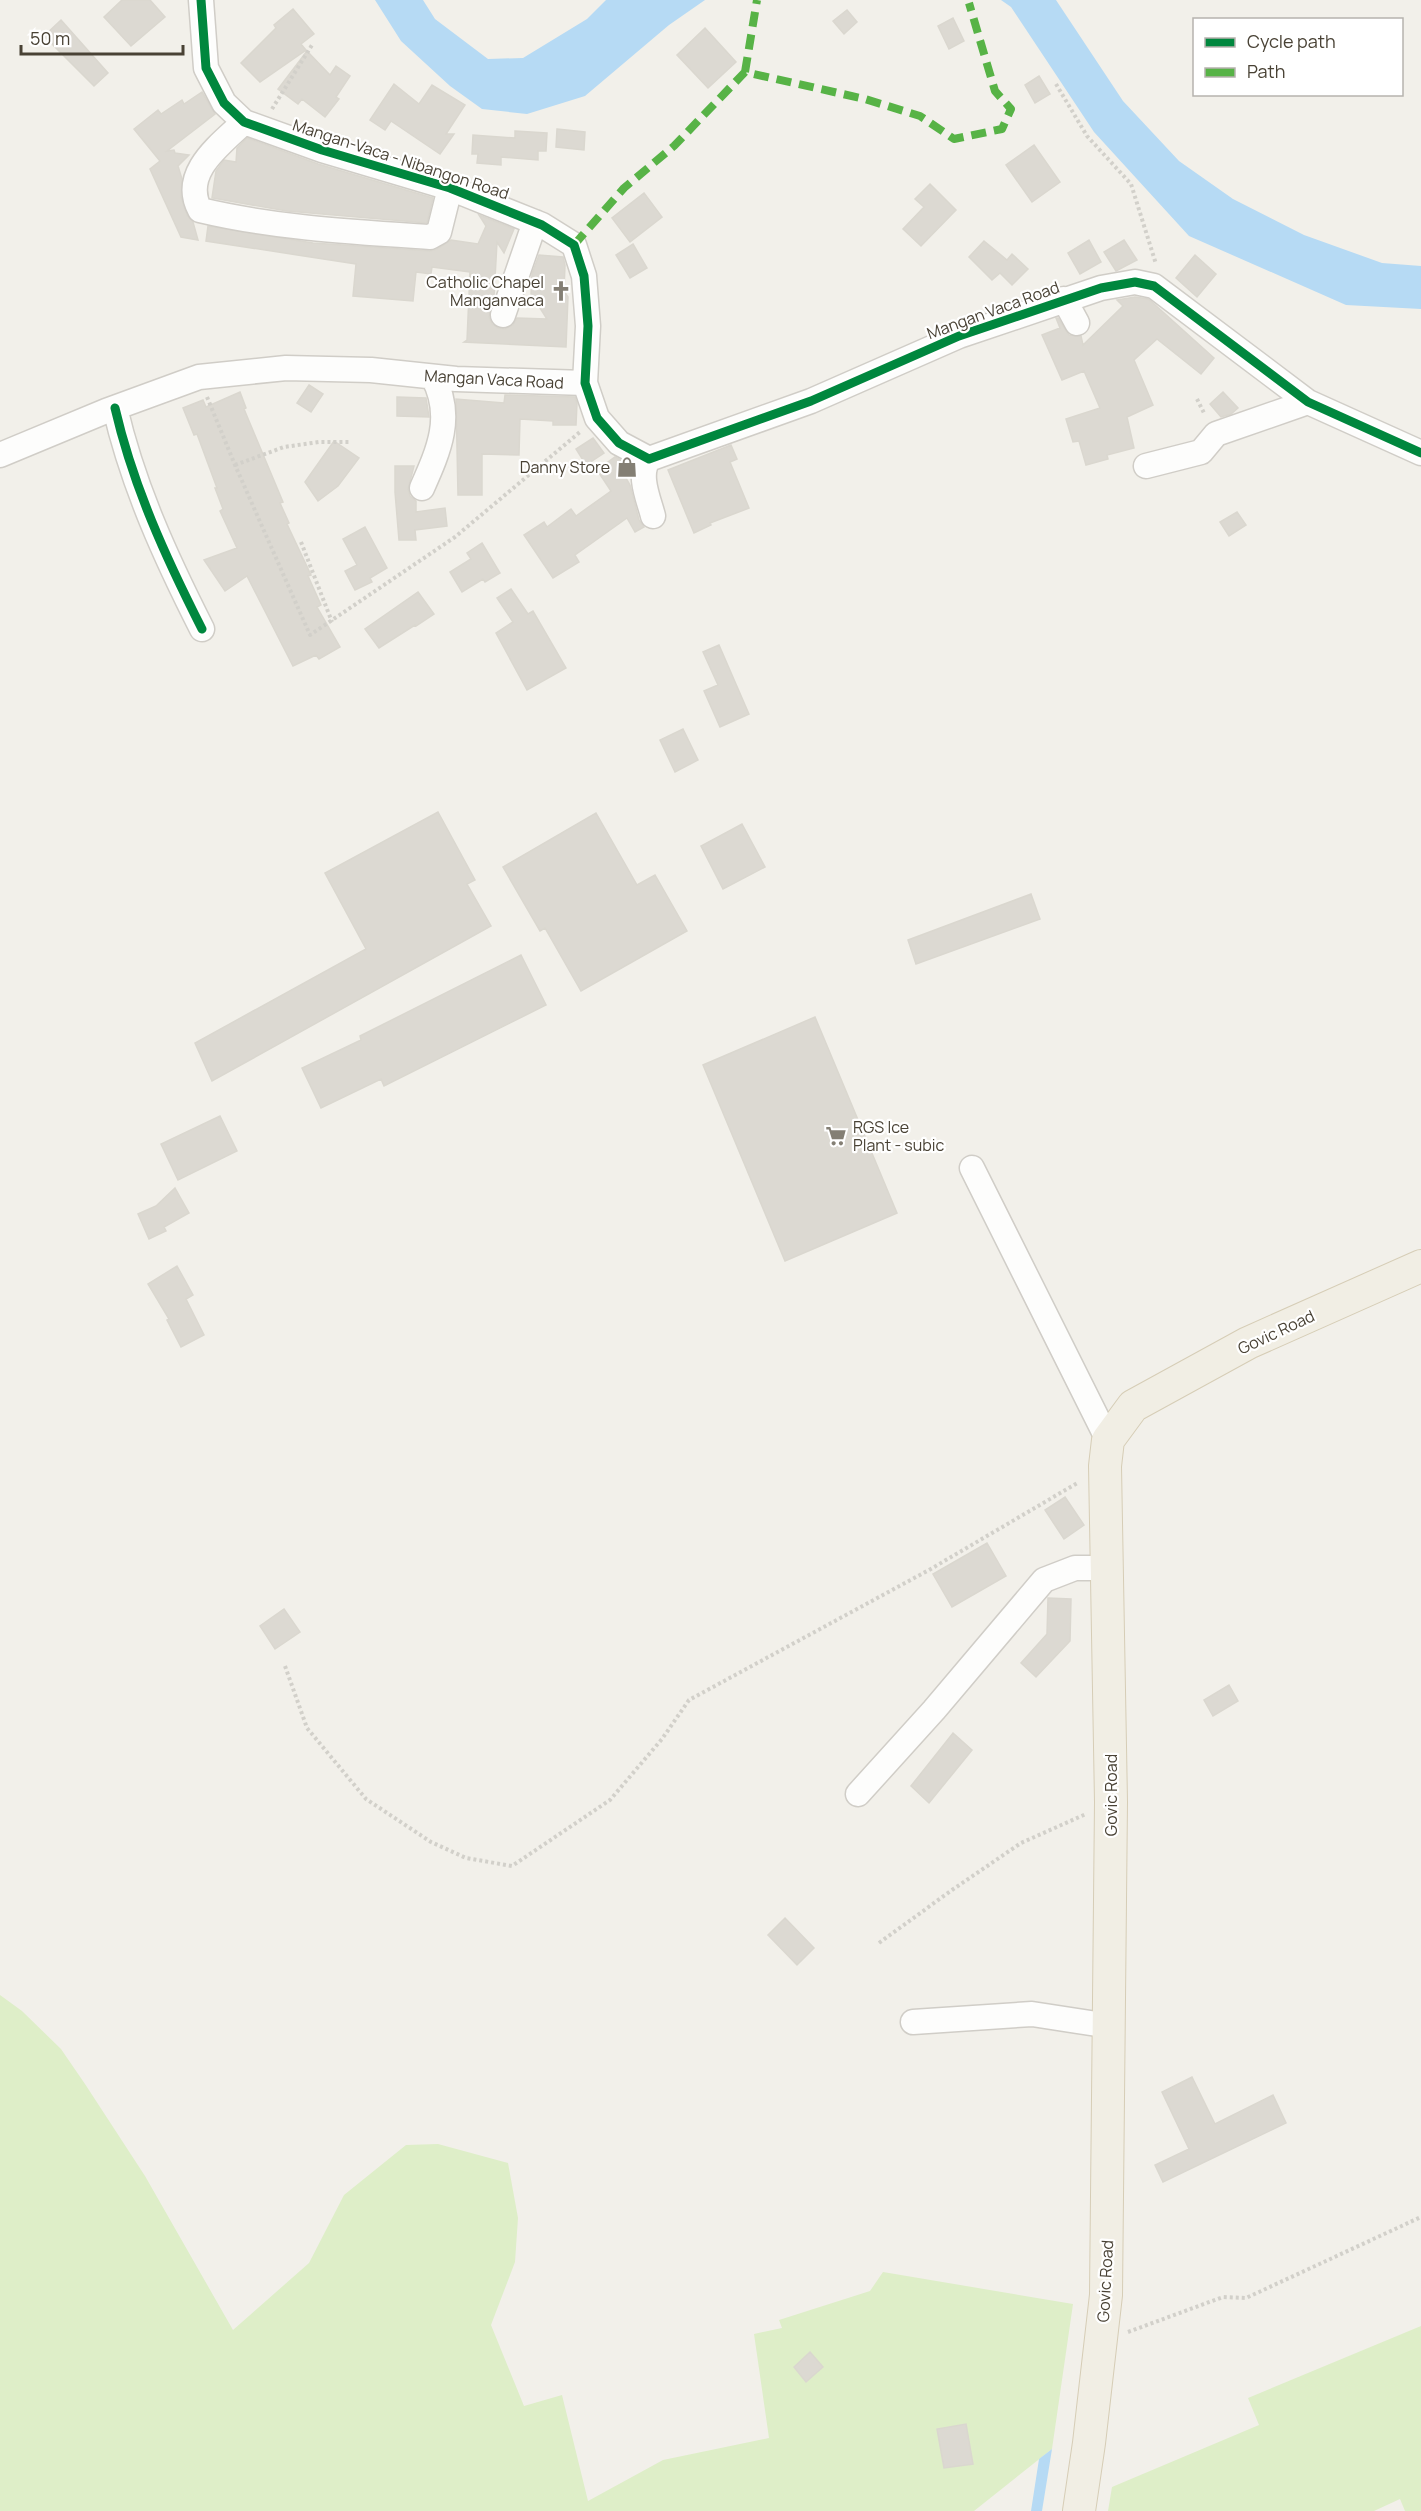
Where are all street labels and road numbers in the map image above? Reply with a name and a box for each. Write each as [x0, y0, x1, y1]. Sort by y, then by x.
street label: Mangan-Vaca - Nibangon Road [290, 114, 512, 204]
street label: Mangan Vaca Road [924, 276, 1062, 344]
street label: Mangan Vaca Road [424, 364, 564, 394]
street label: Govic Road [1234, 1305, 1318, 1359]
street label: Govic Road [1100, 1754, 1122, 1836]
street label: Govic Road [1092, 2239, 1118, 2323]

